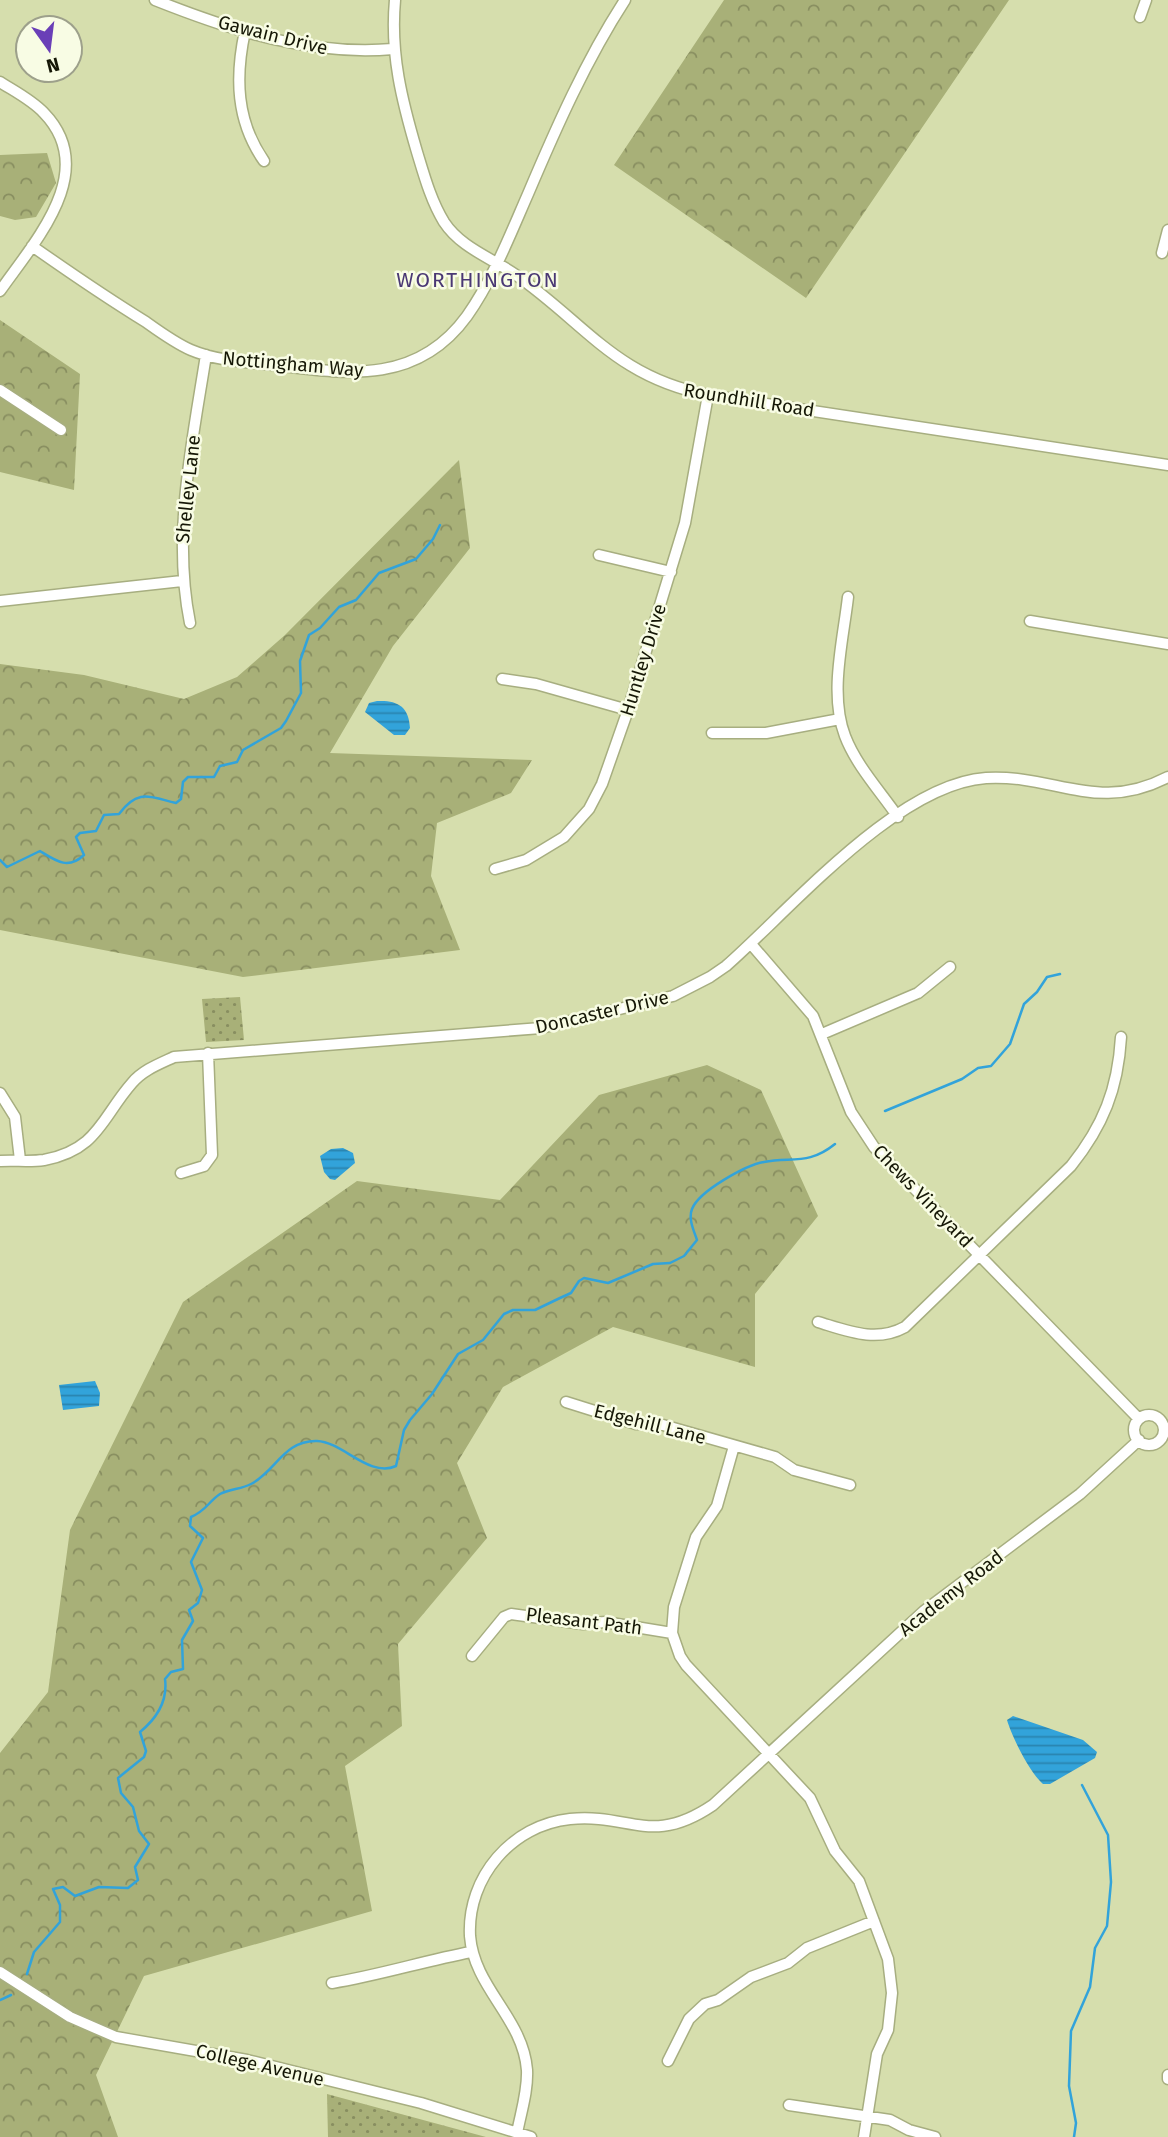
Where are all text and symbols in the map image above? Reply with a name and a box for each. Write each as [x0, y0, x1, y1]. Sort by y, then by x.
street label: Gawain Drive [216, 10, 330, 60]
north arrow [14, 14, 84, 84]
text: N [44, 52, 62, 78]
district label: WORTHINGTON [396, 267, 560, 293]
street label: Nottingham Way [222, 346, 365, 382]
street label: Roundhill Road [682, 378, 816, 422]
street label: Shelley Lane [171, 434, 205, 544]
street label: Huntley Drive [615, 601, 671, 719]
street label: Doncaster Drive [533, 985, 671, 1039]
street label: Chews Vineyard [868, 1140, 978, 1252]
street label: Edgehill Lane [592, 1399, 708, 1449]
street label: Academy Road [894, 1545, 1008, 1641]
street label: Pleasant Path [525, 1602, 643, 1640]
street label: College Avenue [194, 2039, 326, 2091]

